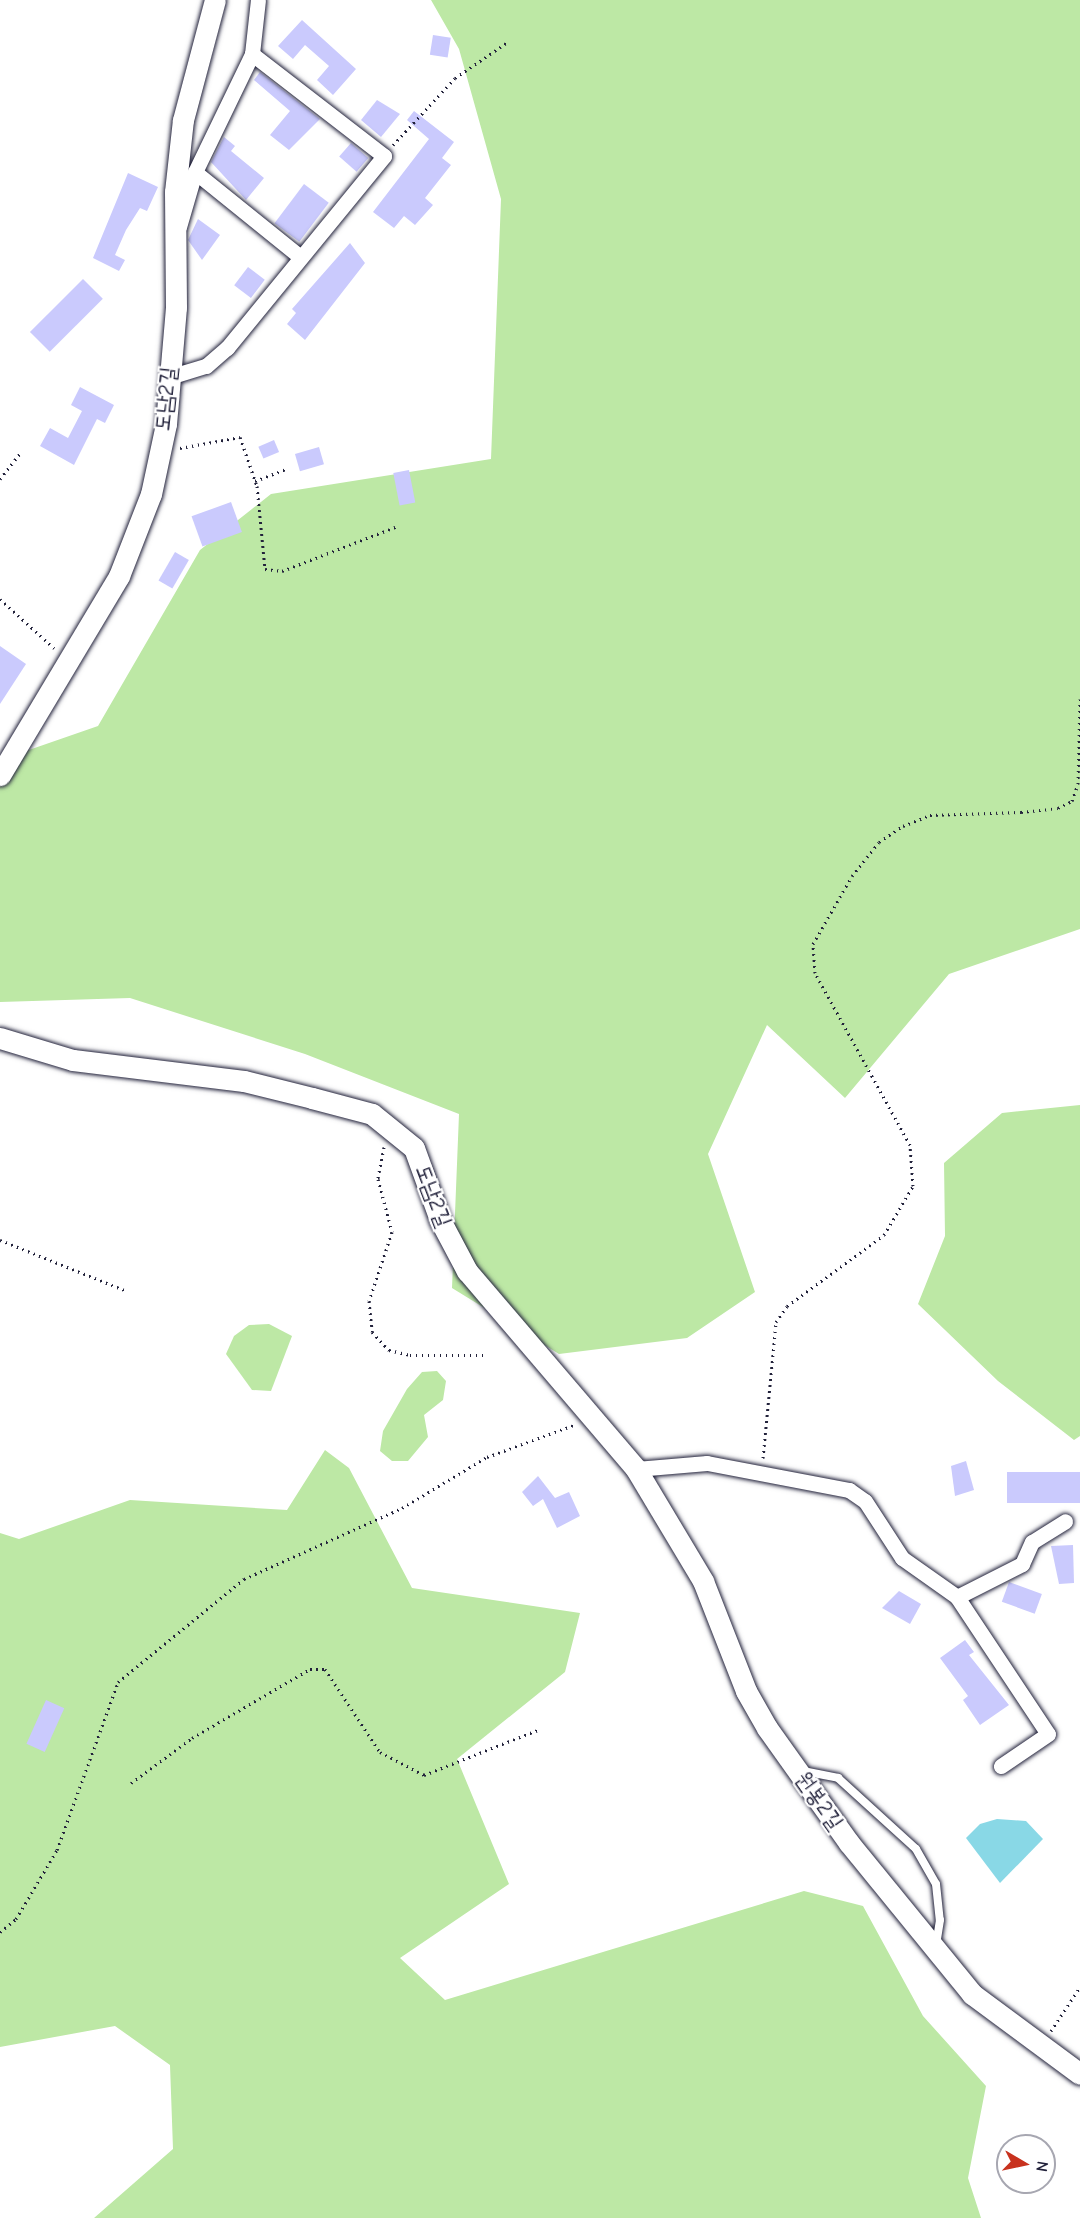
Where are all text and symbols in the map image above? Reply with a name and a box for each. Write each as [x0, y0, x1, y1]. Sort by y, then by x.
street label: 도남2길 [149, 365, 183, 433]
street label: 도남2길 [409, 1161, 457, 1231]
street label: 원봉2길 [790, 1767, 848, 1835]
north arrow [996, 2134, 1056, 2194]
text: N [1032, 2160, 1052, 2173]

